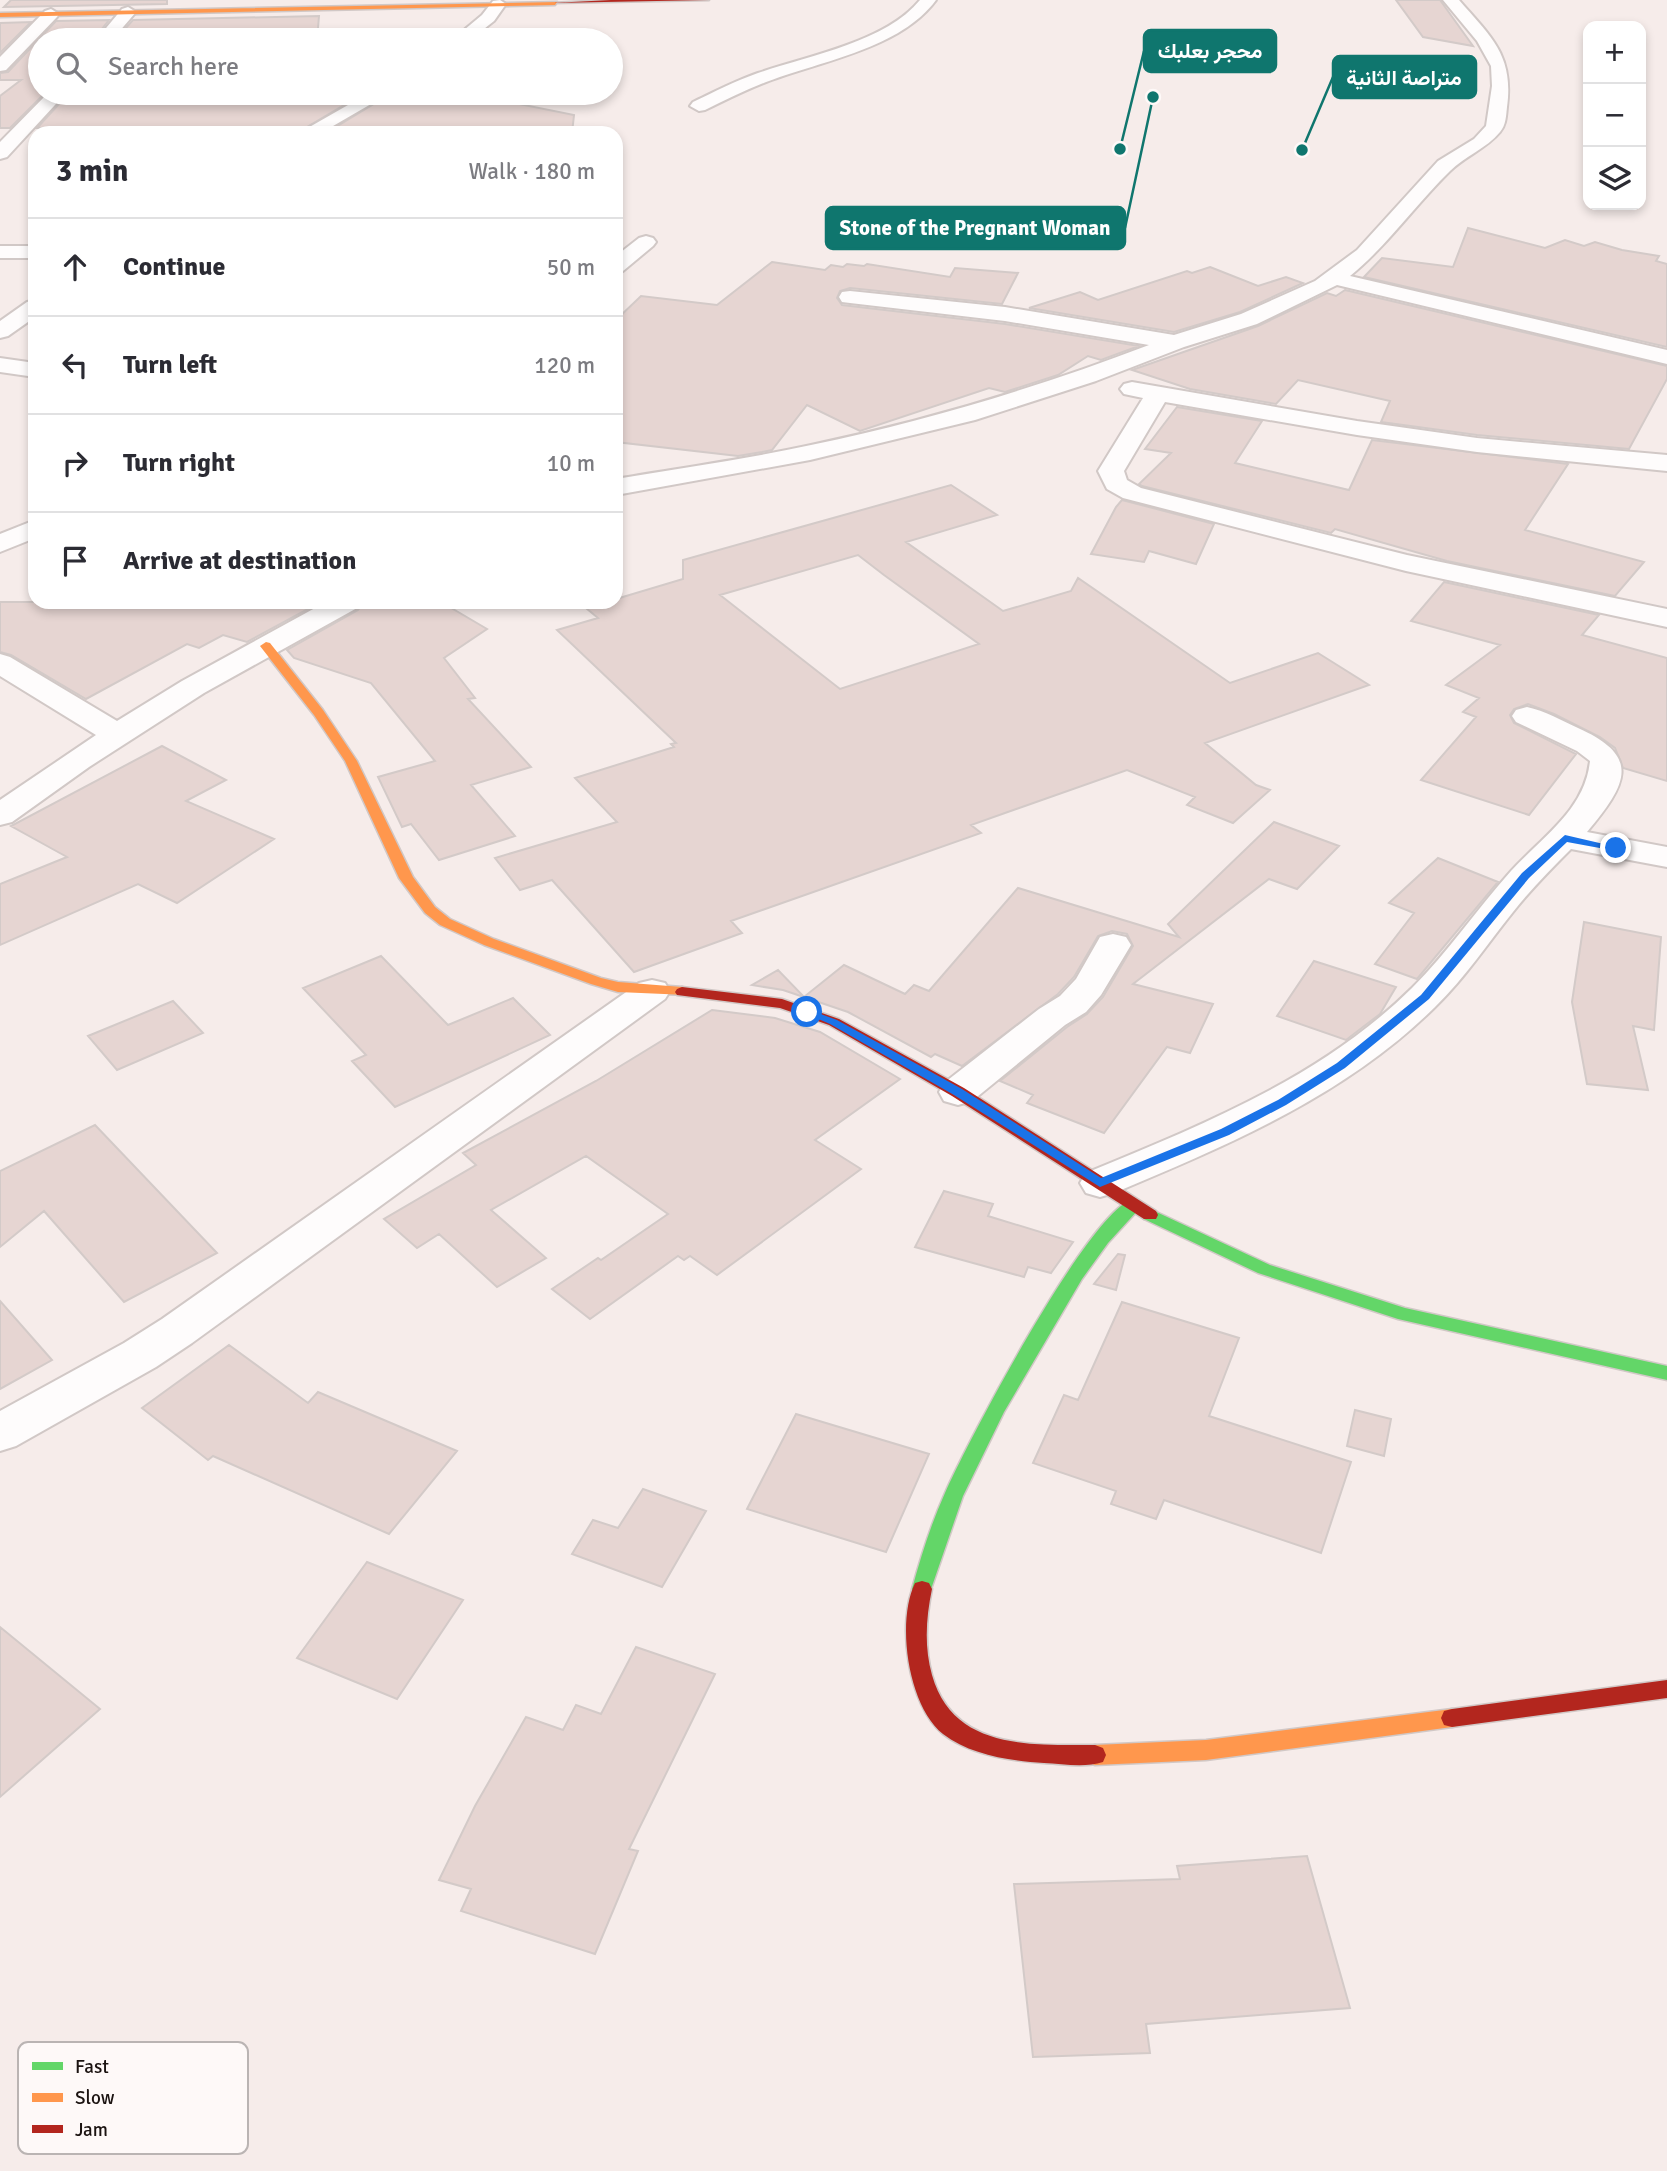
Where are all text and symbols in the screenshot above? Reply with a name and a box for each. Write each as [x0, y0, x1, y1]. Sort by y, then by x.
map controls [1583, 21, 1646, 210]
button: + [1583, 21, 1646, 84]
search box [28, 28, 623, 105]
callout: محجر بعلبك [1144, 30, 1276, 72]
text: محجر بعلبك [1158, 38, 1262, 64]
icon: search [52, 48, 90, 86]
text: Search here [108, 51, 239, 83]
callout: متراصة الثانية [1333, 56, 1476, 98]
text: متراصة الثانية [1346, 65, 1462, 91]
button: − [1583, 84, 1646, 147]
button: layers [1583, 147, 1646, 210]
text: 3 min [56, 153, 128, 190]
text: Walk · 180 m [469, 157, 595, 186]
callout: Stone of the Pregnant Woman [826, 207, 1125, 249]
text: Stone of the Pregnant Woman [840, 215, 1110, 241]
icon: ahead [56, 248, 94, 286]
text: Continue [123, 251, 225, 283]
text: 50 m [547, 253, 595, 282]
icon: left [56, 346, 94, 384]
text: Turn left [123, 349, 217, 381]
text: 120 m [534, 351, 595, 380]
icon: right [56, 444, 94, 482]
text: Turn right [123, 447, 235, 479]
text: 10 m [547, 449, 595, 478]
icon: arrive [56, 542, 94, 580]
text: Arrive at destination [123, 545, 356, 577]
route end [1600, 832, 1631, 863]
route start [791, 996, 822, 1027]
legend [18, 2042, 248, 2154]
text: Fast [75, 2055, 109, 2079]
text: Slow [75, 2086, 115, 2110]
text: Jam [75, 2118, 108, 2142]

